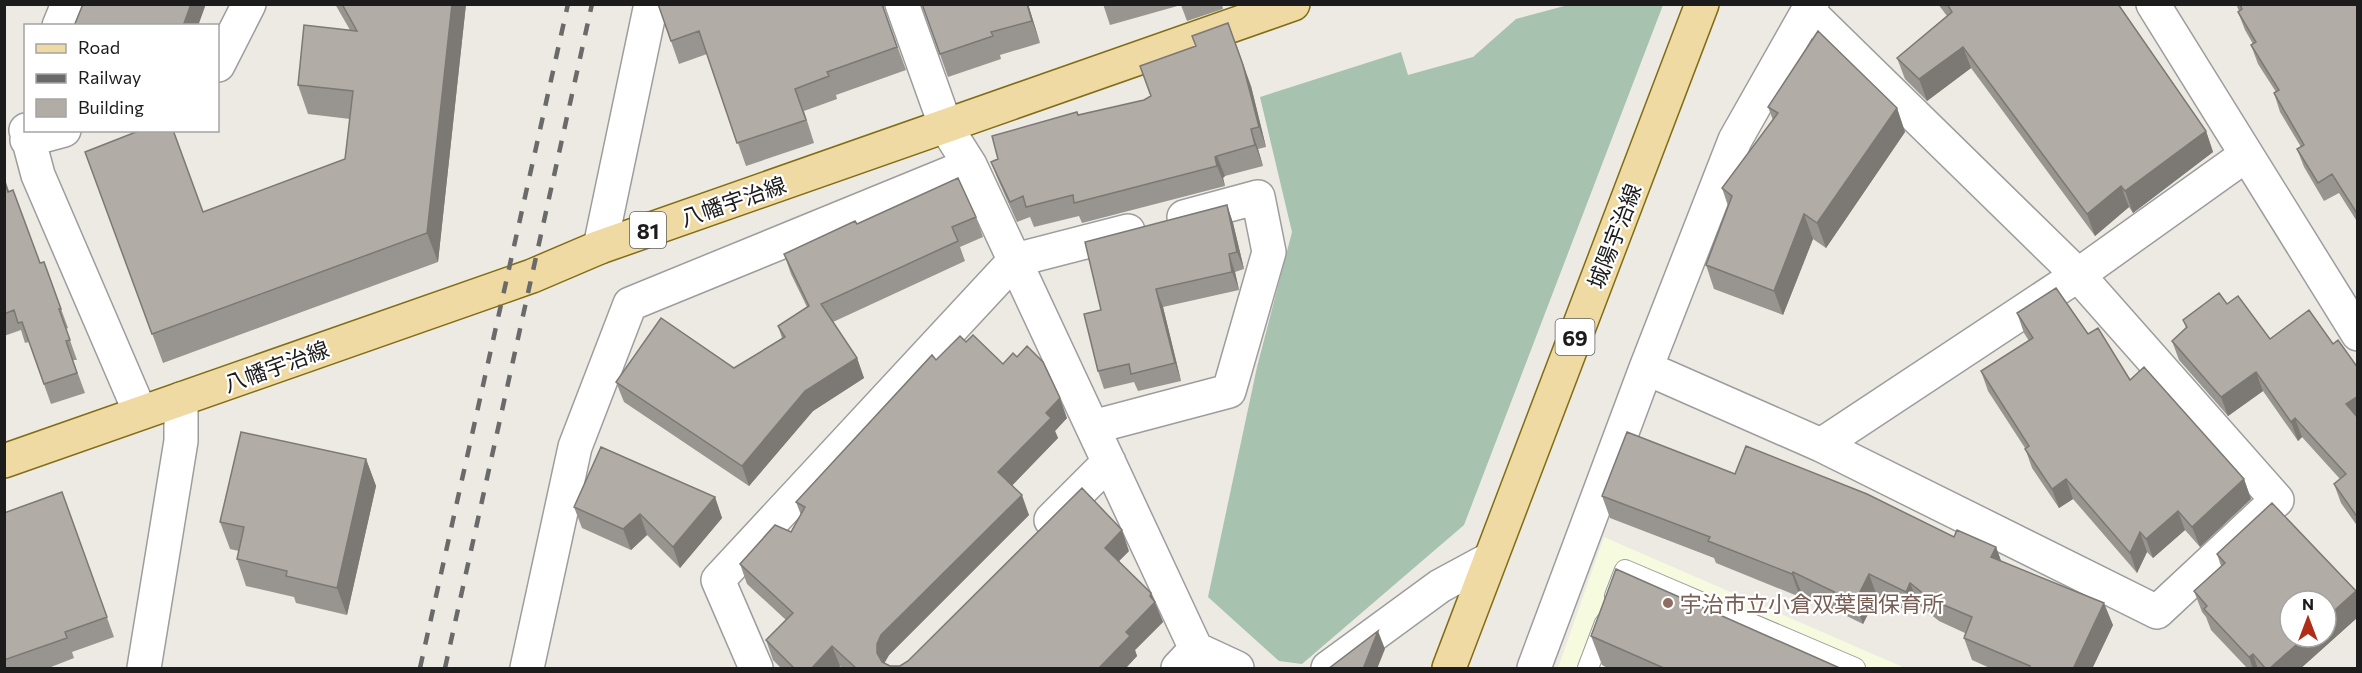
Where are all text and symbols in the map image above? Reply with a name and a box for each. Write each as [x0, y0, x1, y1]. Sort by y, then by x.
legend [24, 24, 219, 132]
text: Road [78, 36, 120, 58]
text: Railway [78, 66, 141, 88]
text: Building [78, 96, 144, 118]
street label: 八幡宇治線 [677, 170, 789, 232]
street label: 城陽宇治線 [1582, 180, 1646, 292]
road number: 81 [630, 212, 666, 248]
road number: 69 [1556, 319, 1594, 355]
street label: 八幡宇治線 [220, 335, 332, 397]
north arrow [2278, 589, 2338, 649]
place label: 宇治市立小倉双葉園保育所 [1680, 590, 1944, 617]
text: N [2302, 594, 2314, 613]
marker: 宇治市立小倉双葉園保育所 [1661, 596, 1675, 610]

